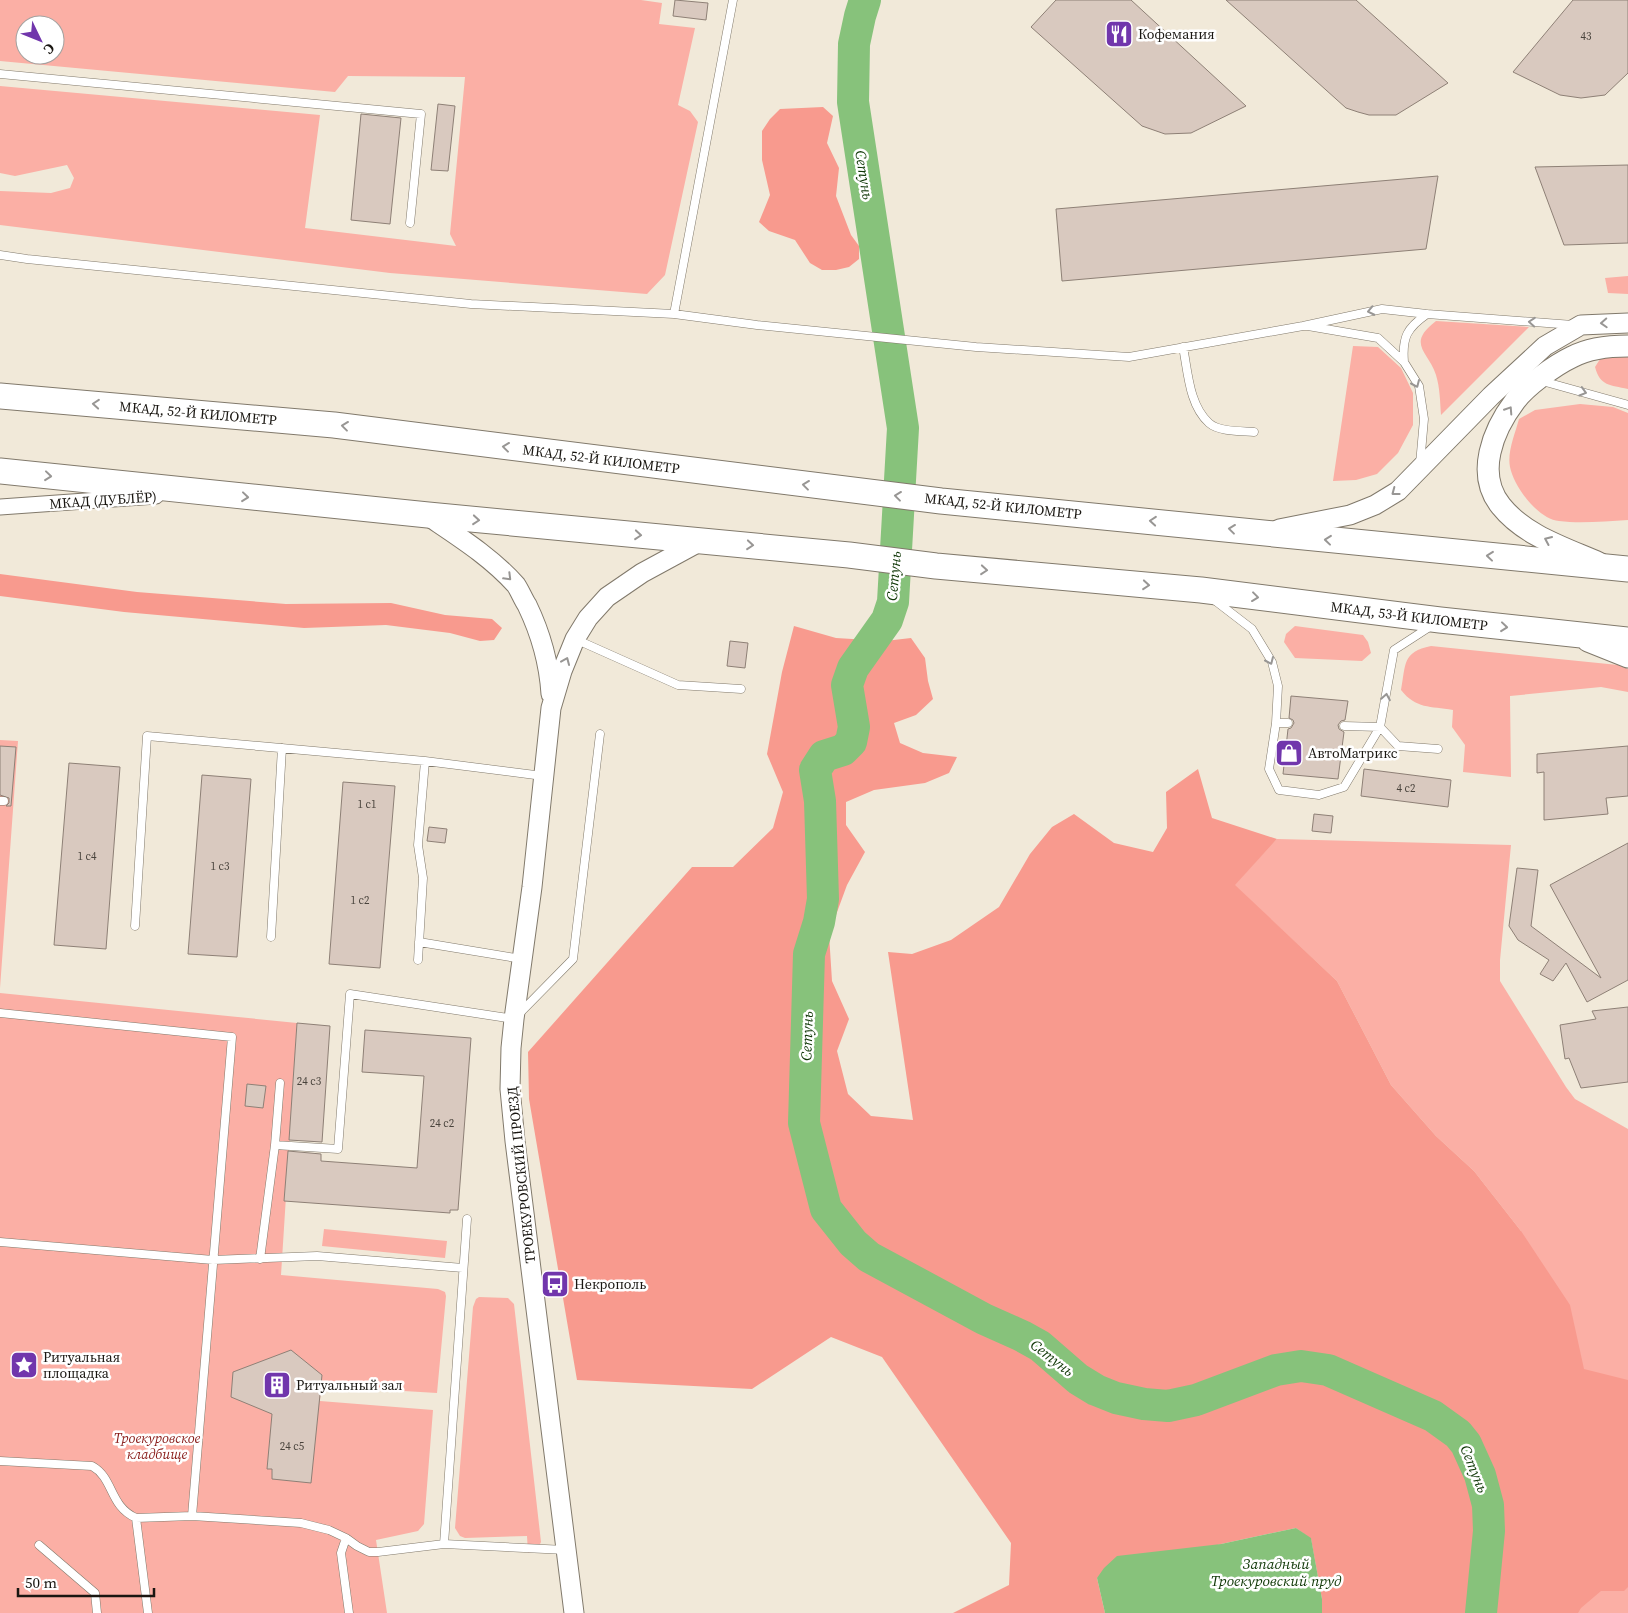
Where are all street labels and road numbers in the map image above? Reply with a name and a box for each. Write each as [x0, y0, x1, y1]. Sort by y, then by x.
street label: МКАД, 52-Й КИЛОМЕТР [118, 396, 278, 430]
street label: МКАД, 52-Й КИЛОМЕТР [521, 439, 681, 479]
street label: МКАД (ДУБЛЁР) [49, 486, 157, 514]
street label: МКАД, 52-Й КИЛОМЕТР [923, 488, 1083, 524]
street label: МКАД, 53-Й КИЛОМЕТР [1329, 596, 1489, 636]
street label: ТРОЕКУРОВСКИЙ ПРОЕЗД [502, 1085, 540, 1264]

